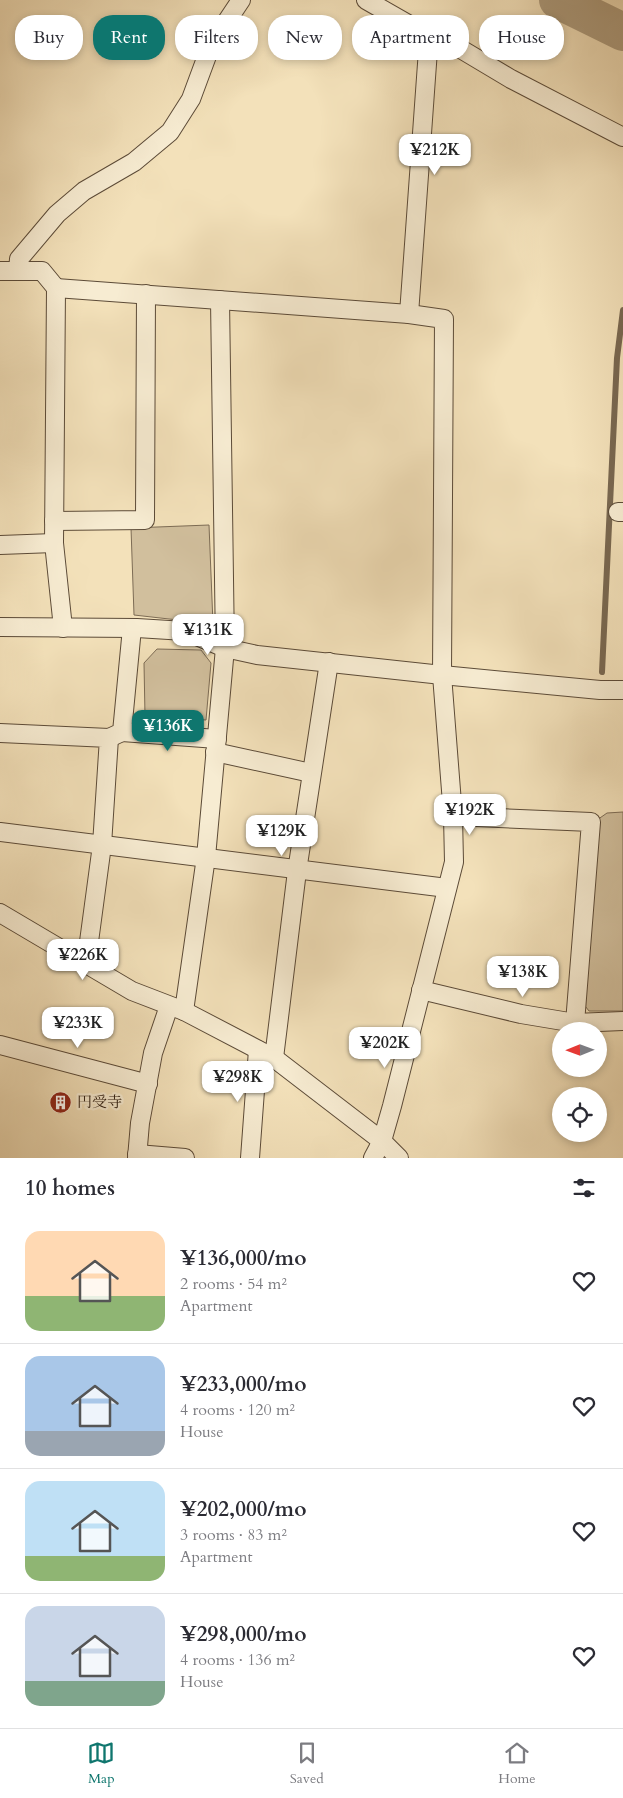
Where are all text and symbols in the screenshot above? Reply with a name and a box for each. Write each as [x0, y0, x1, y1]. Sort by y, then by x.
chip: Buy [15, 15, 83, 60]
chip: Rent [93, 15, 165, 60]
chip: Filters [175, 15, 258, 60]
chip: New [268, 15, 342, 60]
chip: Apartment [352, 15, 469, 60]
chip: House [479, 15, 564, 60]
pin: ¥212K [400, 134, 470, 176]
text: ¥212K [410, 139, 460, 161]
pin: ¥131K [173, 614, 243, 656]
text: ¥131K [183, 619, 233, 641]
pin: ¥136K [133, 710, 203, 752]
text: ¥136K [143, 715, 193, 737]
pin: ¥192K [435, 794, 505, 836]
text: ¥192K [445, 799, 495, 821]
pin: ¥129K [247, 814, 317, 857]
text: ¥129K [257, 820, 307, 842]
pin: ¥226K [48, 938, 118, 981]
text: ¥226K [58, 944, 108, 966]
pin: ¥138K [488, 956, 558, 998]
text: ¥138K [498, 961, 548, 983]
pin: ¥233K [43, 1006, 113, 1049]
text: ¥233K [53, 1012, 103, 1034]
north arrow [552, 1022, 608, 1078]
map controls [552, 1022, 607, 1142]
pin: ¥202K [350, 1026, 420, 1069]
text: ¥202K [360, 1032, 410, 1054]
pin: ¥298K [203, 1060, 273, 1103]
text: ¥298K [213, 1066, 263, 1088]
button: locate [552, 1087, 607, 1142]
building icon: 円受寺 [49, 1090, 73, 1114]
place label: 円受寺 [77, 1092, 122, 1112]
text: 10 homes [25, 1174, 115, 1203]
icon: filters [570, 1174, 598, 1202]
text: ¥136,000/mo [180, 1244, 306, 1273]
icon: home [65, 1251, 125, 1311]
icon: heart [570, 1267, 598, 1295]
text: 2 rooms · 54 m² [180, 1273, 287, 1295]
text: Apartment [180, 1295, 253, 1317]
text: ¥233,000/mo [180, 1370, 306, 1399]
icon: home [65, 1376, 125, 1436]
icon: heart [570, 1392, 598, 1420]
text: 4 rooms · 120 m² [180, 1399, 295, 1421]
text: House [180, 1421, 223, 1443]
text: ¥202,000/mo [180, 1495, 306, 1524]
icon: home [65, 1501, 125, 1561]
icon: heart [570, 1517, 598, 1545]
text: 3 rooms · 83 m² [180, 1524, 287, 1546]
text: Apartment [180, 1546, 253, 1568]
text: ¥298,000/mo [180, 1620, 306, 1649]
icon: home [65, 1626, 125, 1686]
icon: heart [570, 1642, 598, 1670]
text: 4 rooms · 136 m² [180, 1649, 295, 1671]
text: House [180, 1671, 223, 1693]
tab: Map [87, 1739, 115, 1788]
tab: Saved [290, 1739, 324, 1788]
tab: Home [498, 1739, 536, 1788]

